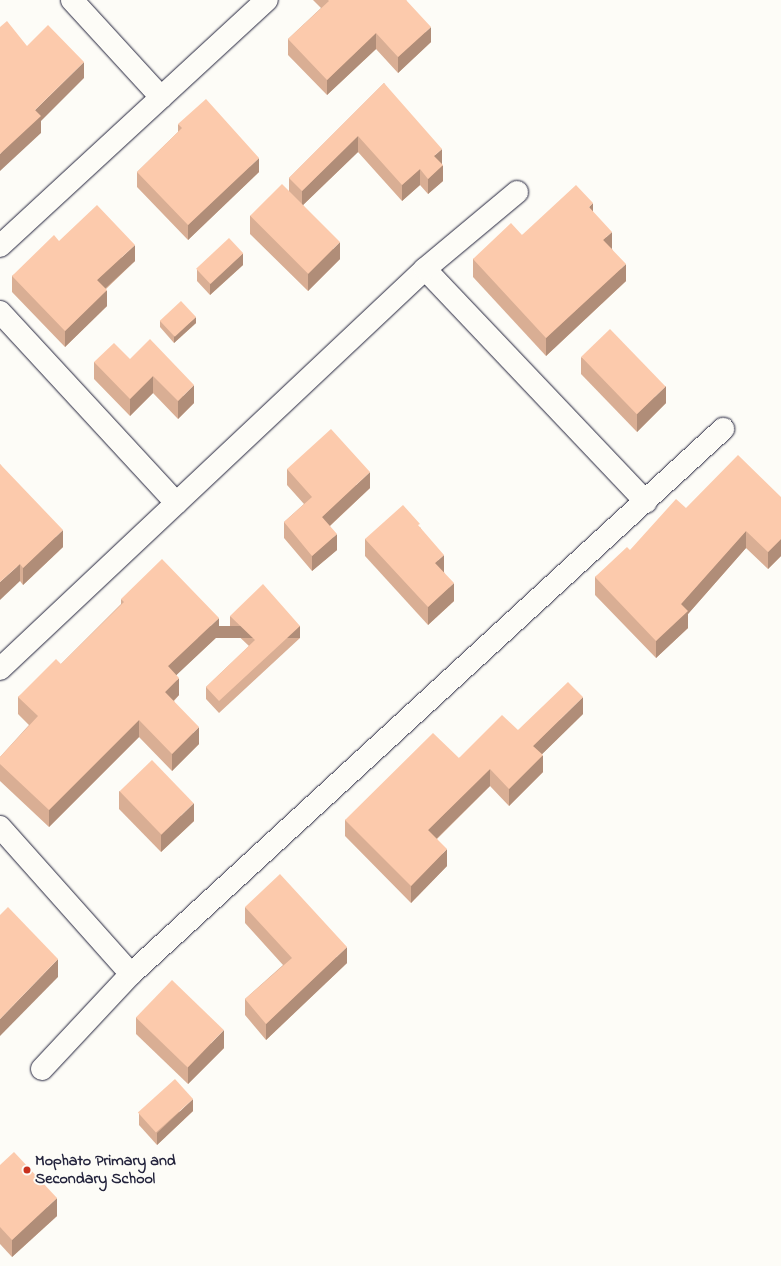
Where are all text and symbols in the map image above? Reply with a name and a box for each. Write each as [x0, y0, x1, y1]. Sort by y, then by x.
place label: Mophato Primary and Secondary School [35, 1151, 176, 1189]
marker: Mophato Primary and Secondary School [22, 1165, 32, 1175]

